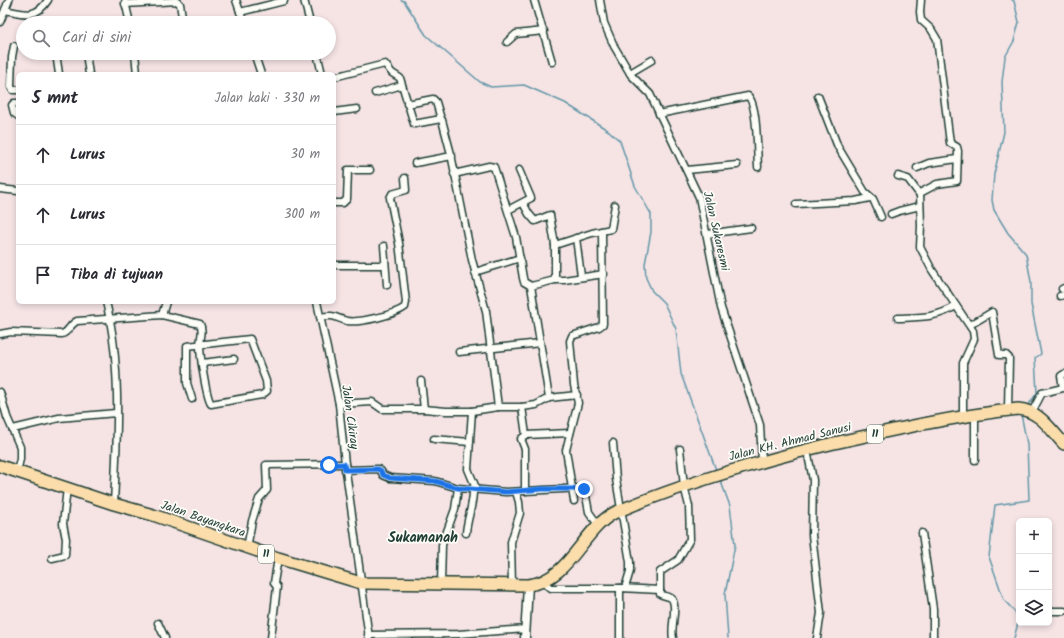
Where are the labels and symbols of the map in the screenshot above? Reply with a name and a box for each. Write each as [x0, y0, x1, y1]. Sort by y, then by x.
street label: Jalan Sukaresmi [698, 189, 735, 274]
street label: Jalan Cikiray [336, 384, 364, 451]
street label: Jalan KH. Ahmad Sanusi [727, 417, 854, 466]
road number: 11 [867, 425, 883, 443]
route start [320, 456, 338, 474]
route end [575, 480, 593, 498]
street label: Jalan Bayangkara [158, 496, 248, 543]
district label: Sukamanah [388, 527, 458, 549]
road number: 11 [258, 545, 274, 563]

